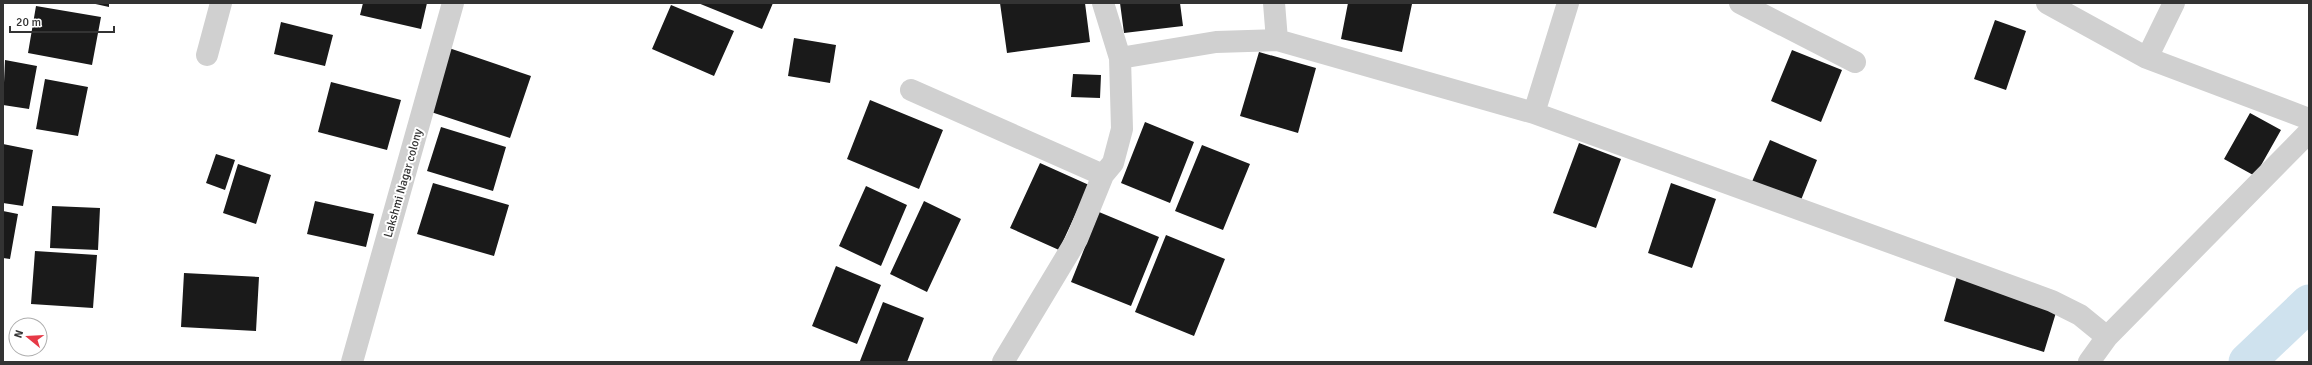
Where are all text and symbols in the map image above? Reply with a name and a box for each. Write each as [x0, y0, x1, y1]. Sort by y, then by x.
scale bar [10, 8, 114, 34]
text: 20 m [16, 15, 41, 30]
street label: Lakshmi Nagar colony [381, 127, 426, 239]
north arrow [8, 317, 48, 357]
text: N [12, 328, 26, 340]

